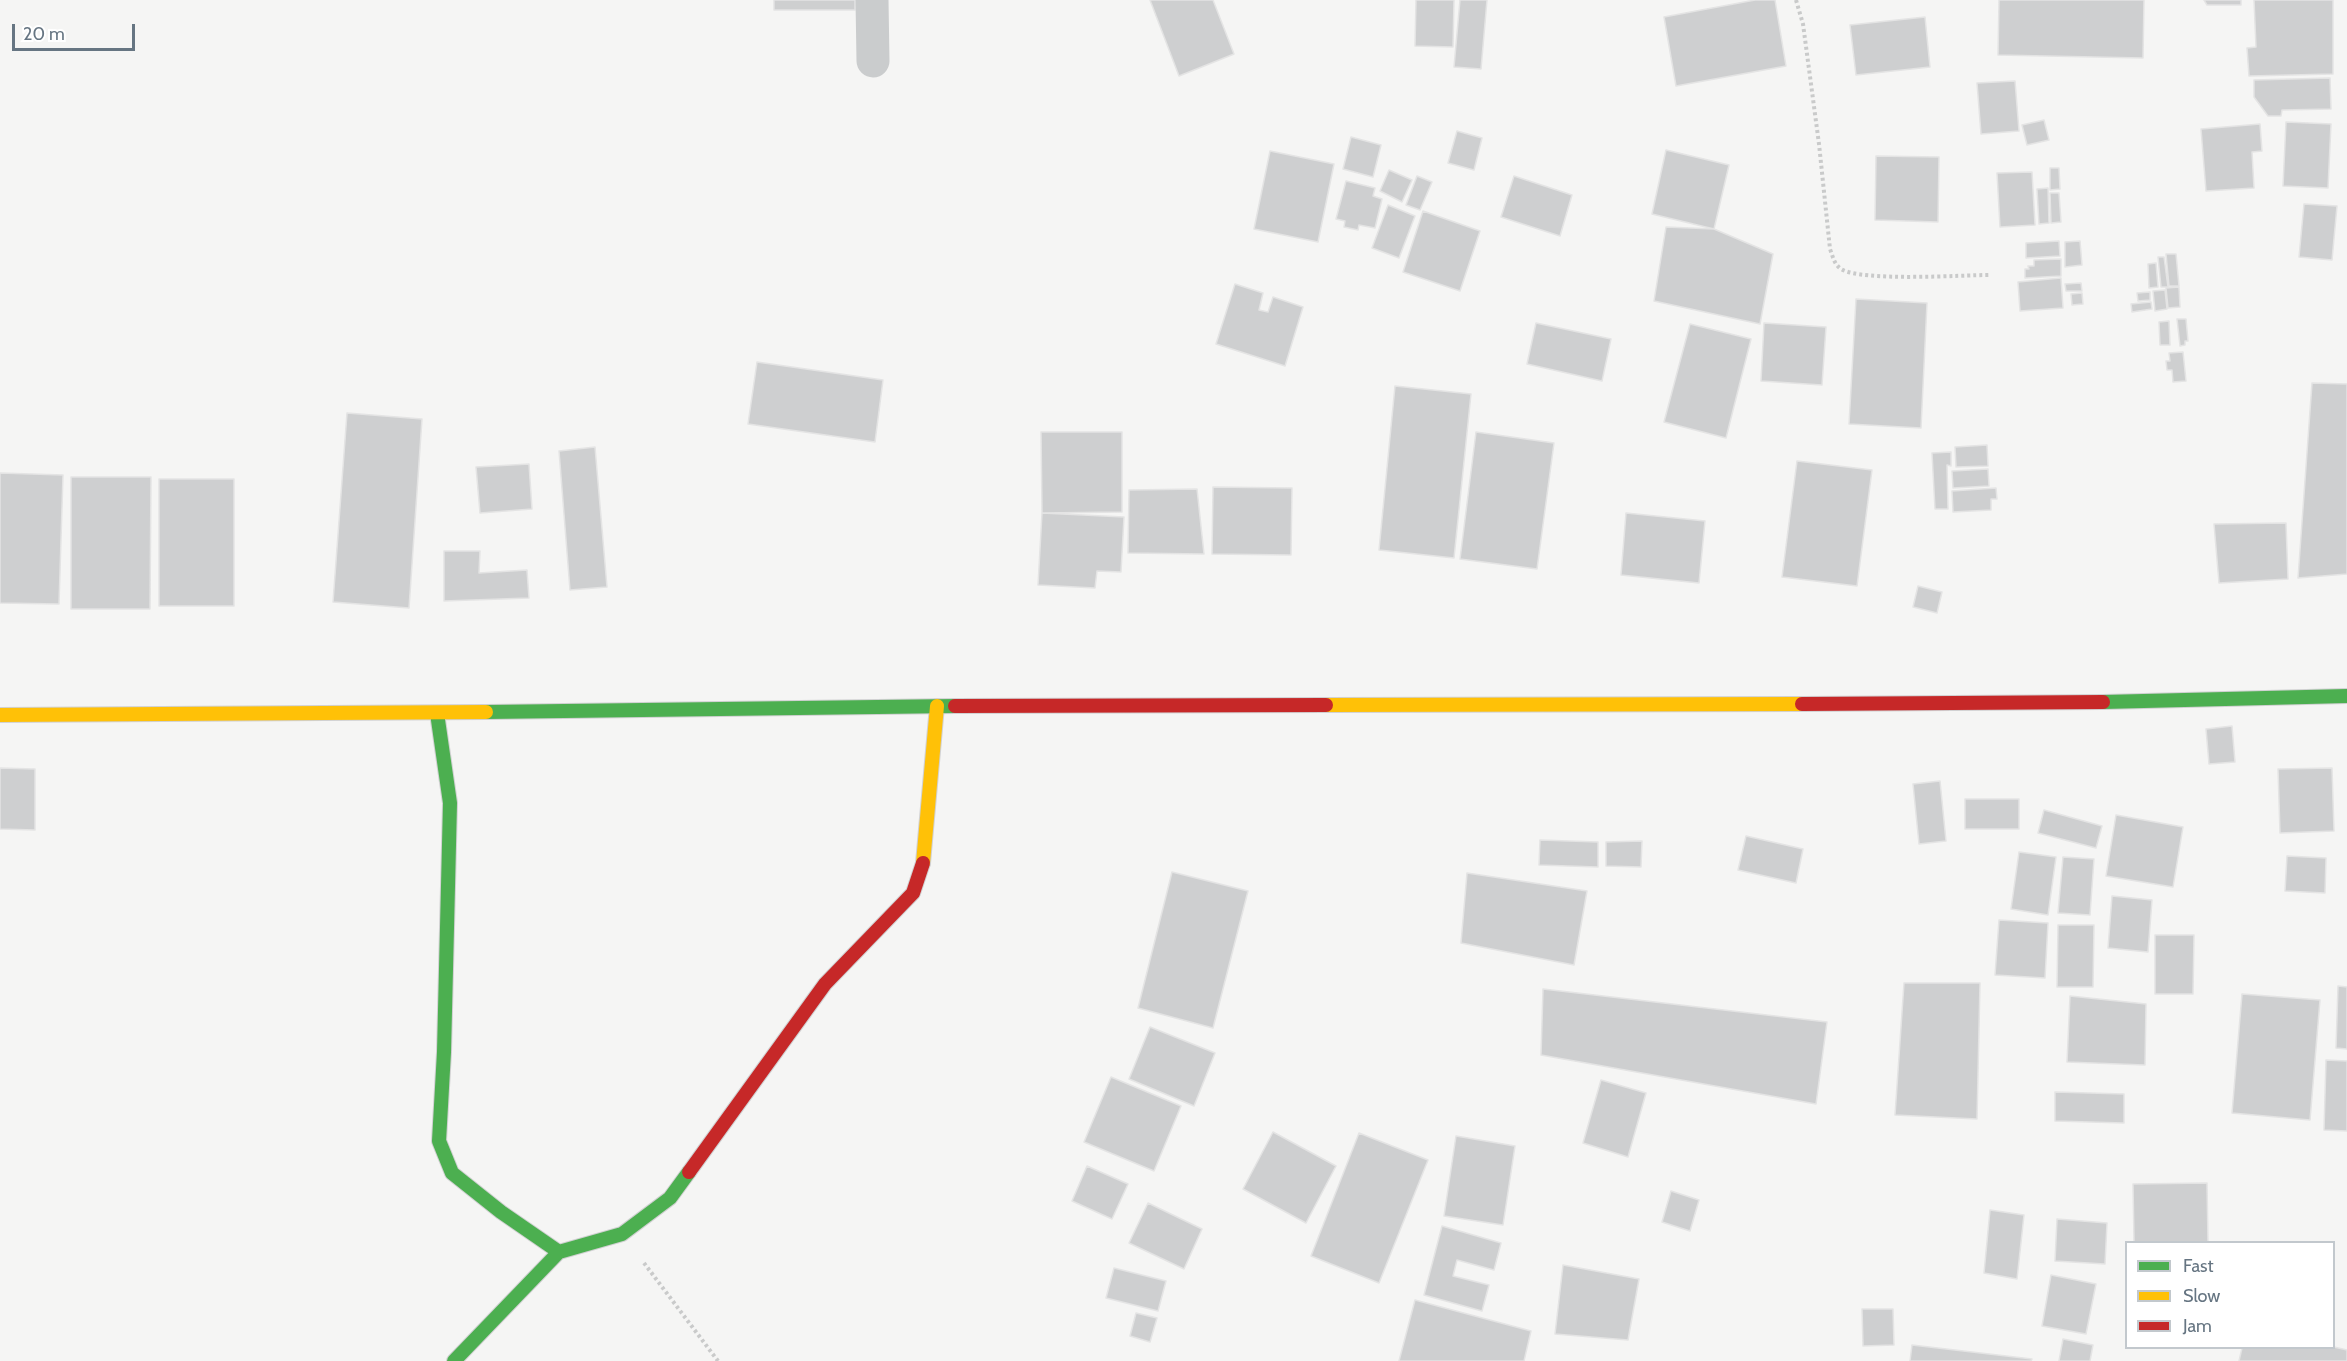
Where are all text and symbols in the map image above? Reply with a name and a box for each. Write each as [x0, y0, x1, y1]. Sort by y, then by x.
scale bar [15, 12, 138, 50]
text: 20 m [23, 23, 65, 45]
legend [2125, 1241, 2335, 1349]
text: Fast [2183, 1255, 2214, 1277]
text: Slow [2183, 1285, 2220, 1307]
text: Jam [2183, 1315, 2212, 1337]

